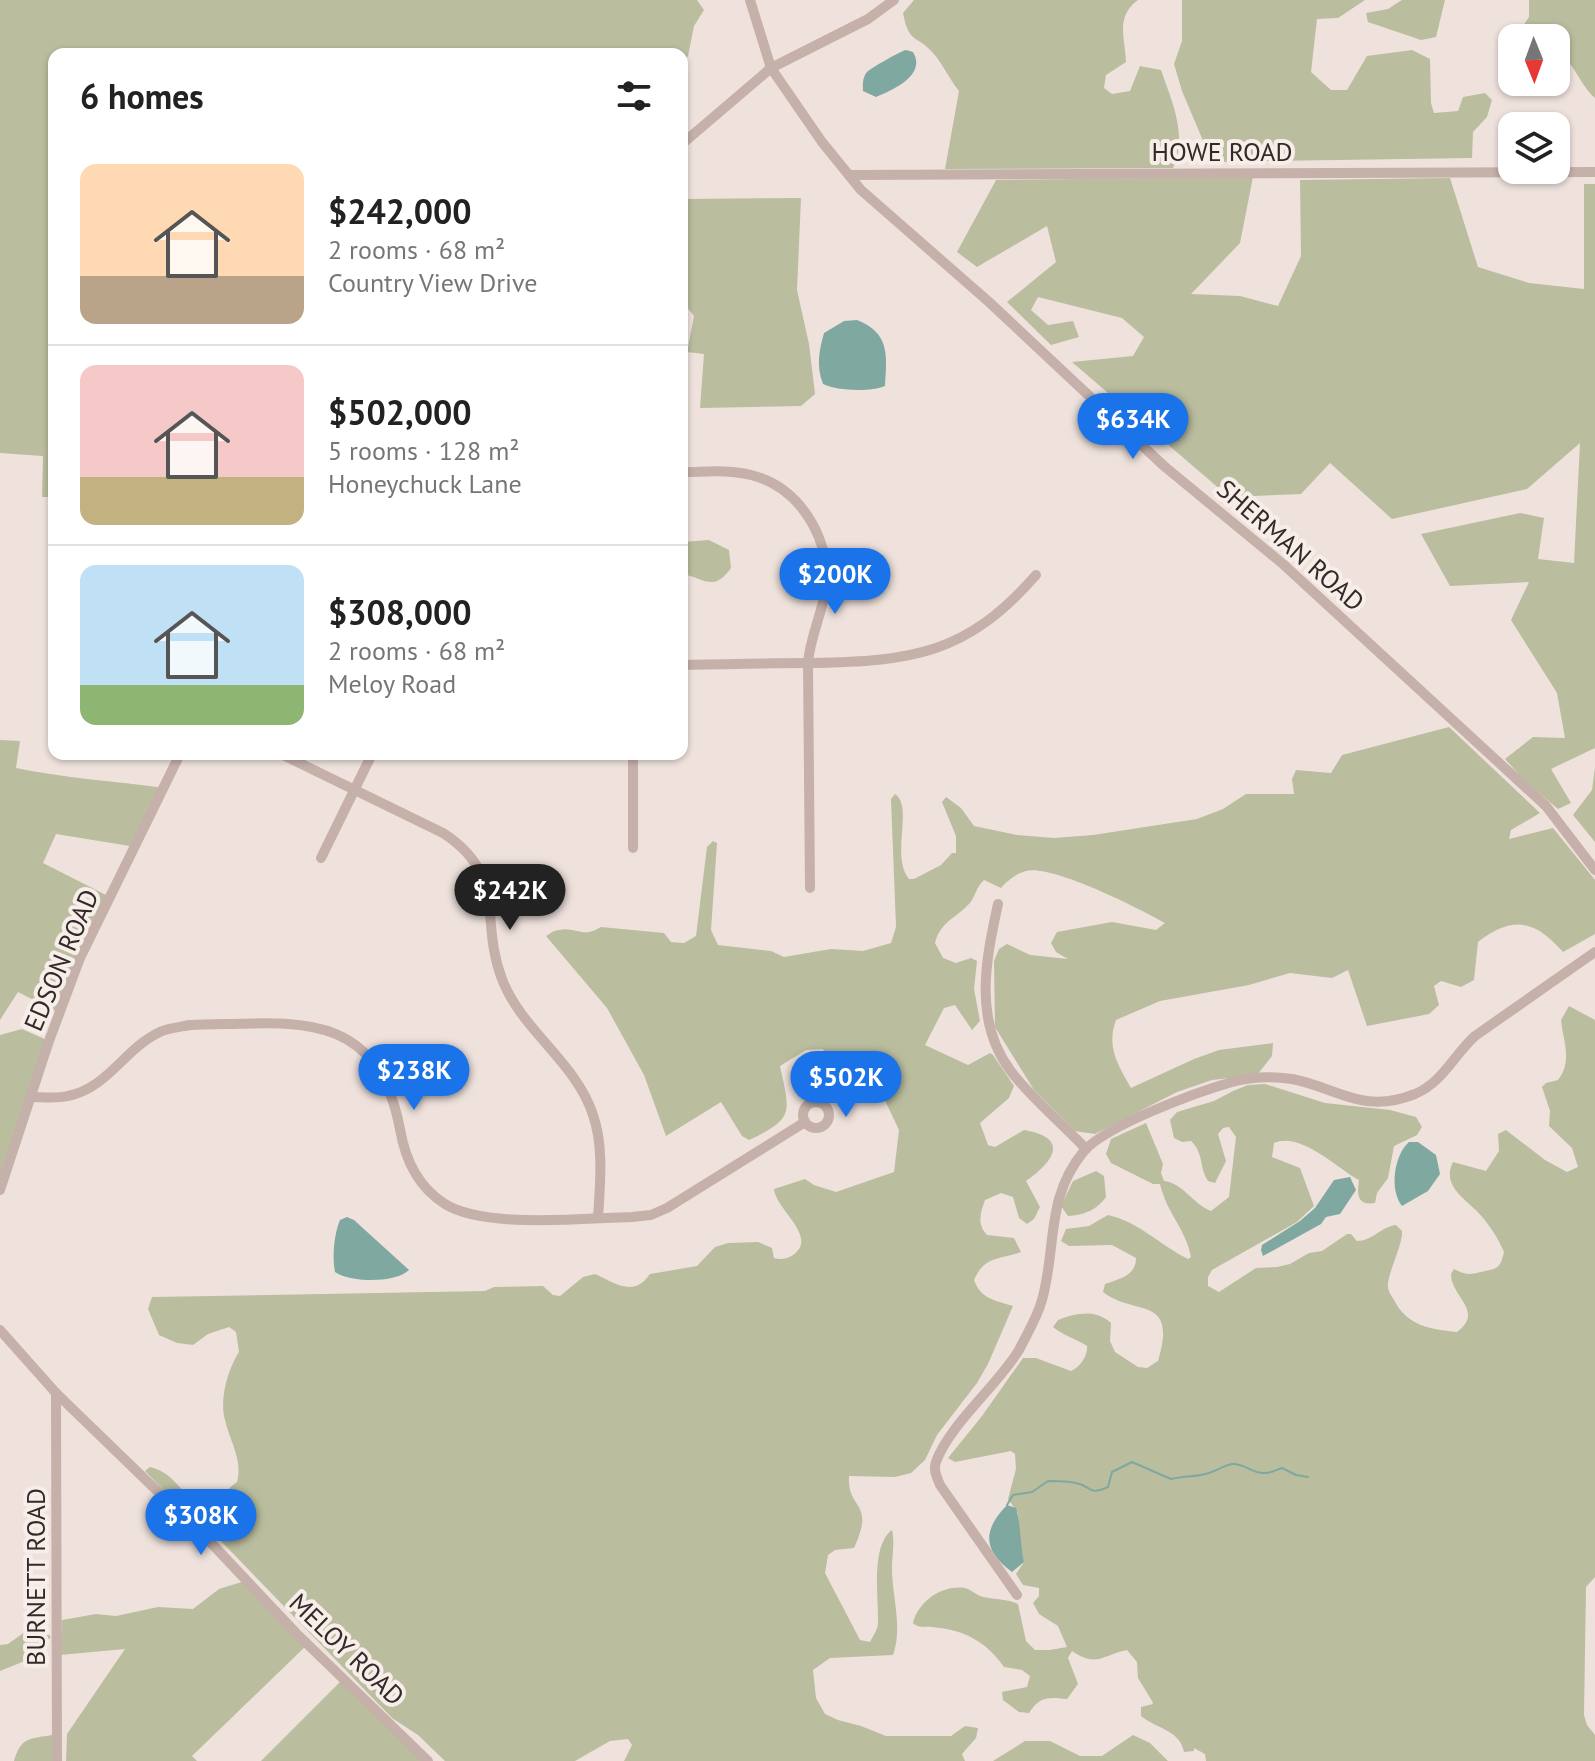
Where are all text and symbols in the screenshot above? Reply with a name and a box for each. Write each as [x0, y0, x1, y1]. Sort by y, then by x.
north arrow [1498, 24, 1570, 96]
map controls [1498, 24, 1570, 184]
text: 6 homes [80, 74, 204, 118]
icon: filters [612, 74, 656, 118]
button: layers [1498, 112, 1570, 184]
street label: HOWE ROAD [1152, 135, 1292, 168]
text: $242,000 [328, 189, 472, 233]
icon: home [144, 196, 240, 292]
text: 2 rooms · 68 m² [328, 233, 505, 266]
text: Country View Drive [328, 266, 537, 299]
text: $502,000 [328, 390, 472, 434]
pin: $634K [1077, 393, 1189, 461]
icon: home [144, 397, 240, 493]
text: $634K [1095, 402, 1171, 435]
text: 5 rooms · 128 m² [328, 434, 520, 467]
text: Honeychuck Lane [328, 467, 522, 500]
street label: SHERMAN ROAD [1211, 472, 1371, 618]
pin: $200K [779, 548, 891, 616]
text: $200K [797, 557, 873, 590]
text: $308,000 [328, 590, 472, 634]
icon: home [144, 597, 240, 693]
text: 2 rooms · 68 m² [328, 634, 505, 667]
text: Meloy Road [328, 667, 456, 700]
pin: $242K [454, 864, 566, 932]
text: $242K [472, 873, 548, 906]
street label: EDSON ROAD [16, 884, 106, 1036]
pin: $238K [358, 1044, 470, 1112]
pin: $502K [790, 1051, 902, 1119]
text: $238K [376, 1053, 452, 1086]
text: $502K [808, 1060, 884, 1093]
street label: BURNETT ROAD [19, 1488, 52, 1666]
pin: $308K [145, 1489, 257, 1557]
text: $308K [163, 1498, 239, 1531]
street label: MELOY ROAD [283, 1586, 411, 1712]

